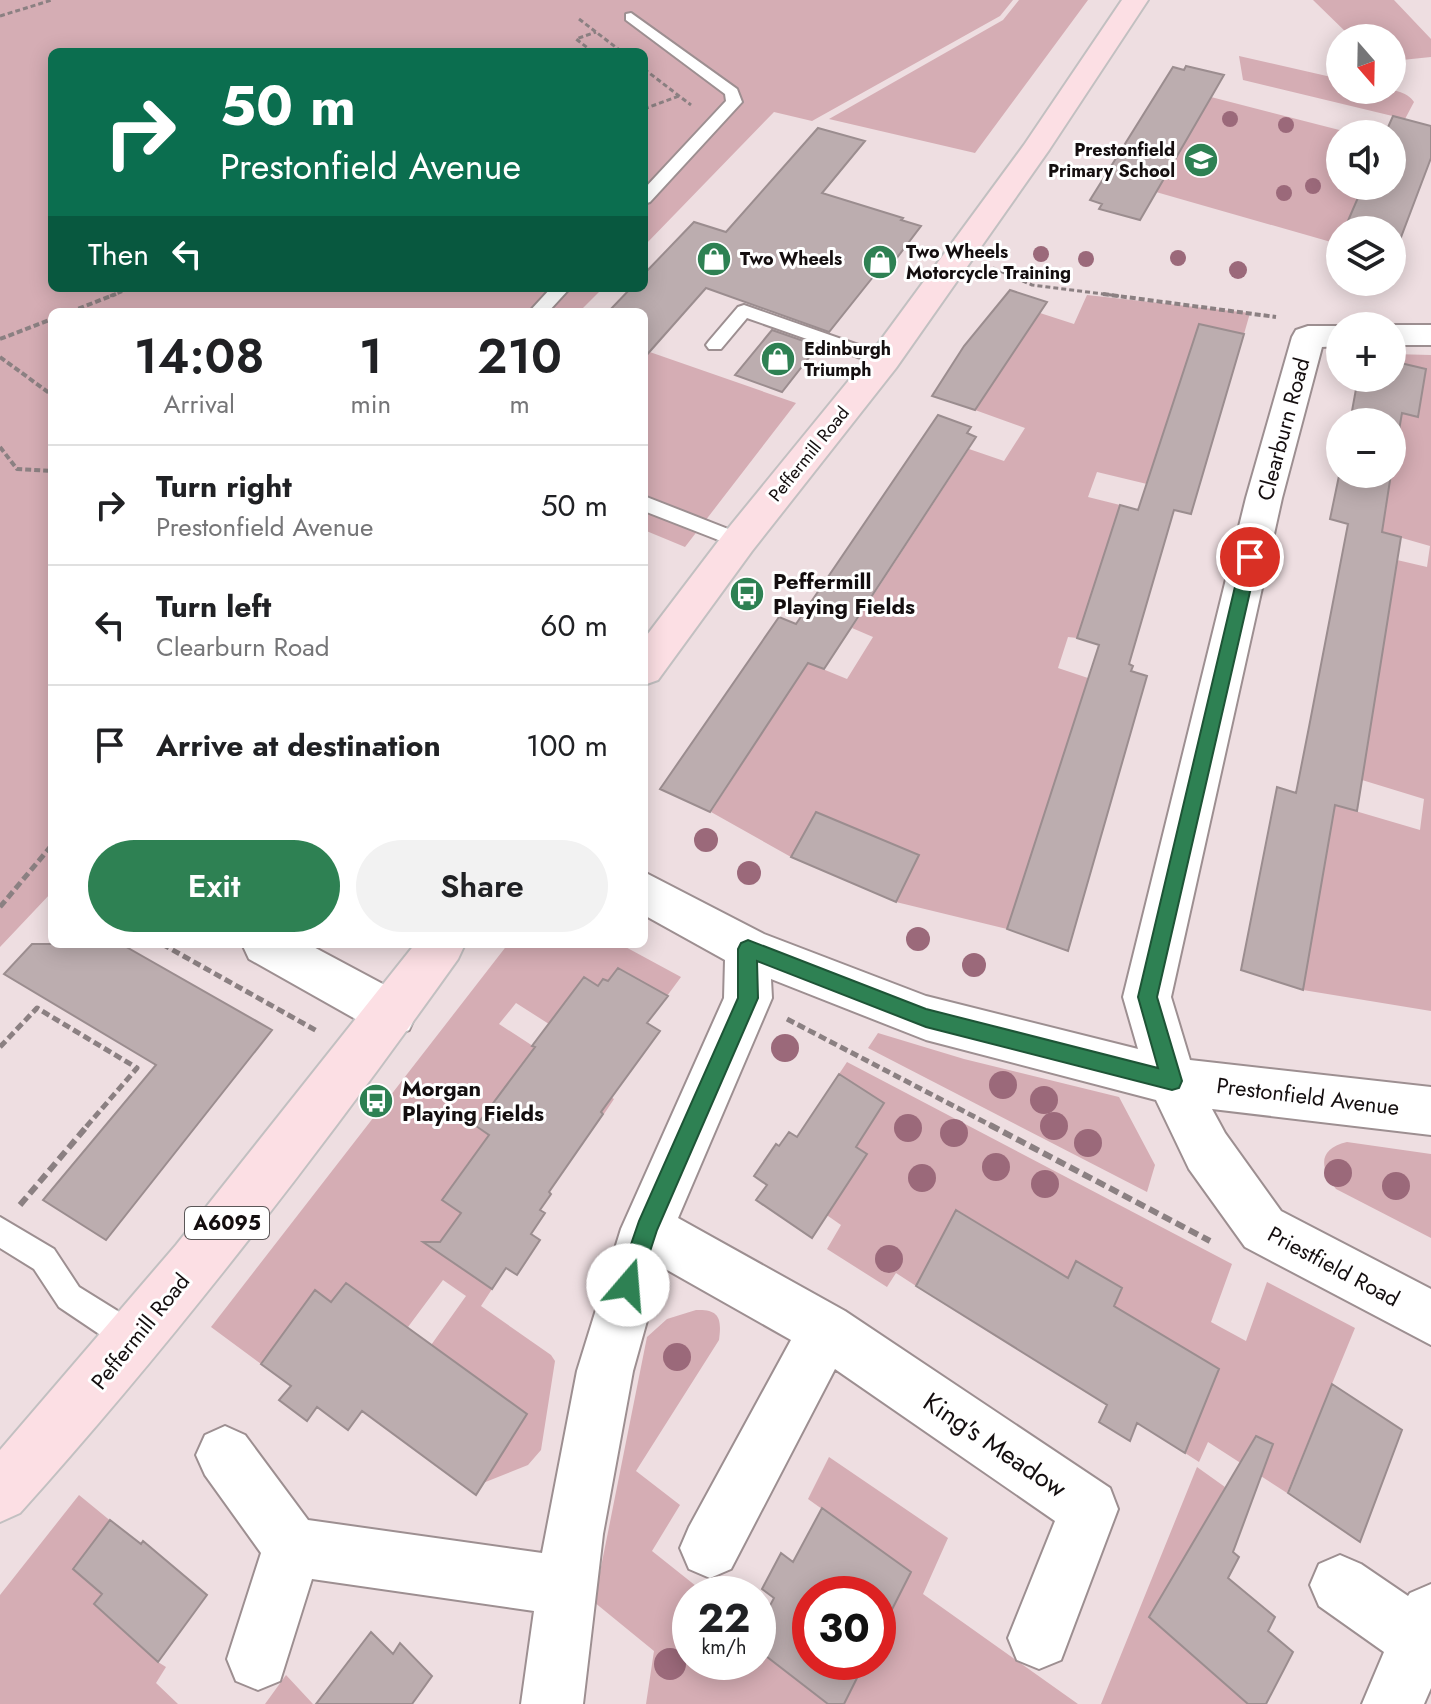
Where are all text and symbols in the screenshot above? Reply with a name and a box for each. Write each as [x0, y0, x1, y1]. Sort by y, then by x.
north arrow [1326, 24, 1406, 104]
map controls [1326, 24, 1406, 488]
text: 50 m [220, 65, 356, 146]
icon: right [88, 80, 192, 184]
button: sound [1326, 120, 1406, 200]
place label: Prestonfield Primary School [1048, 137, 1175, 184]
text: Prestonfield Avenue [220, 140, 521, 192]
school or university icon: Prestonfield Primary School [1182, 141, 1220, 179]
button: layers [1326, 216, 1406, 296]
icon: left [165, 232, 209, 276]
text: Then [88, 233, 149, 276]
place label: Two Wheels Motorcycle Training [906, 239, 1071, 286]
shop icon: Two Wheels [695, 240, 733, 278]
shop icon: Two Wheels Motorcycle Training [861, 243, 899, 281]
place label: Two Wheels [740, 246, 842, 272]
button: + [1326, 312, 1406, 392]
text: 14:08 [134, 322, 264, 391]
text: 1 [359, 322, 383, 391]
text: 210 [477, 322, 562, 391]
place label: Edinburgh Triumph [804, 336, 891, 383]
shop icon: Edinburgh Triumph [759, 340, 797, 378]
street label: Clearburn Road [1249, 354, 1317, 504]
text: Arrival [163, 385, 235, 423]
text: min [350, 385, 391, 423]
text: m [509, 385, 530, 423]
street label: Peffermill Road [763, 401, 855, 507]
button: − [1326, 408, 1406, 488]
text: Turn right [156, 465, 292, 508]
icon: right [88, 483, 132, 527]
text: 50 m [541, 484, 608, 527]
text: Prestonfield Avenue [156, 508, 373, 546]
pin [1216, 523, 1284, 591]
icon: arrive [1228, 535, 1272, 579]
place label: Peffermill Playing Fields [773, 565, 915, 622]
bus stop icon: Peffermill Playing Fields [728, 575, 766, 613]
text: Turn left [156, 585, 271, 628]
icon: left [88, 603, 132, 647]
text: 60 m [540, 604, 608, 647]
text: Clearburn Road [156, 628, 330, 666]
icon: arrive [88, 723, 132, 767]
text: Arrive at destination [156, 724, 441, 767]
text: 100 m [526, 724, 608, 767]
button: Exit [88, 840, 340, 932]
button: Share [356, 840, 608, 932]
street label: Prestonfield Avenue [1215, 1069, 1401, 1123]
place label: Morgan Playing Fields [402, 1072, 544, 1129]
bus stop icon: Morgan Playing Fields [357, 1082, 395, 1120]
road number: A6095 [185, 1207, 269, 1239]
street label: Priestfield Road [1262, 1218, 1406, 1314]
position arrow [586, 1243, 670, 1327]
street label: Peffermill Road [83, 1266, 197, 1396]
street label: King's Meadow [916, 1383, 1074, 1507]
speed limit sign: 30 [792, 1576, 896, 1680]
text: 22 [698, 1589, 750, 1647]
text: km/h [701, 1633, 747, 1662]

